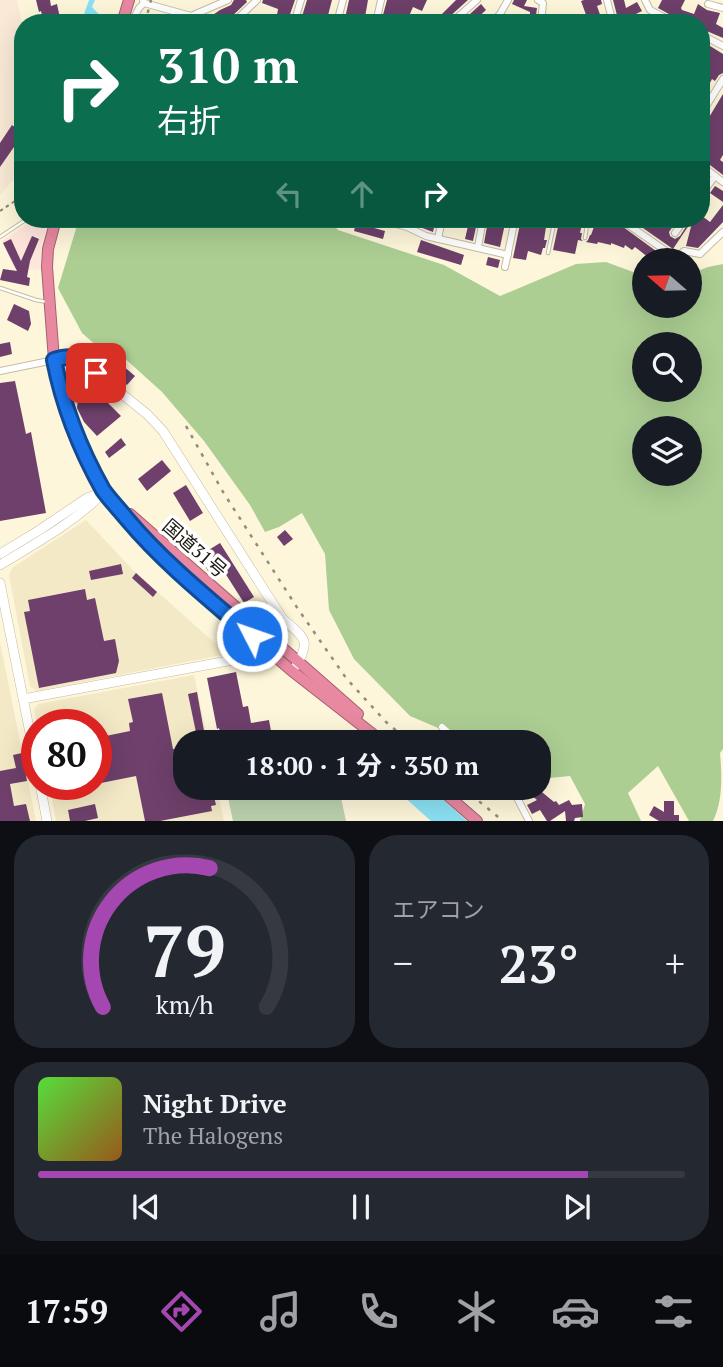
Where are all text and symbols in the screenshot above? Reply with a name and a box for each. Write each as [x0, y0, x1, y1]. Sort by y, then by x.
text: 310 m [157, 32, 299, 97]
icon: right [42, 42, 133, 133]
text: 右折 [157, 99, 221, 141]
icon: left [270, 175, 308, 213]
icon: ahead [343, 175, 381, 213]
icon: right [416, 175, 454, 213]
north arrow [632, 248, 702, 318]
map controls [632, 248, 702, 486]
button: search [632, 332, 702, 402]
pin [66, 343, 126, 403]
icon: arrive [77, 354, 115, 392]
button: layers [632, 416, 702, 486]
street label: 国道31号 [158, 513, 233, 582]
position arrow [215, 599, 289, 673]
speed limit sign: 80 [21, 709, 112, 800]
text: 18:00 · 1 分 · 350 m [245, 748, 479, 782]
text: エアコン [393, 894, 485, 925]
text: 79 [143, 902, 225, 999]
text: 23° [499, 929, 579, 998]
text: − [393, 938, 413, 988]
text: + [665, 938, 685, 988]
text: km/h [155, 988, 213, 1021]
text: Night Drive [143, 1086, 287, 1120]
text: The Halogens [143, 1120, 283, 1151]
icon: previous [127, 1188, 165, 1226]
icon: pause [342, 1188, 380, 1226]
icon: next [558, 1188, 596, 1226]
icon: directions [157, 1287, 206, 1336]
icon: music [256, 1287, 305, 1336]
icon: phone [354, 1287, 403, 1336]
icon: climate [452, 1287, 501, 1336]
icon: car [551, 1287, 600, 1336]
icon: filters [649, 1287, 698, 1336]
text: 17:59 [25, 1290, 108, 1332]

